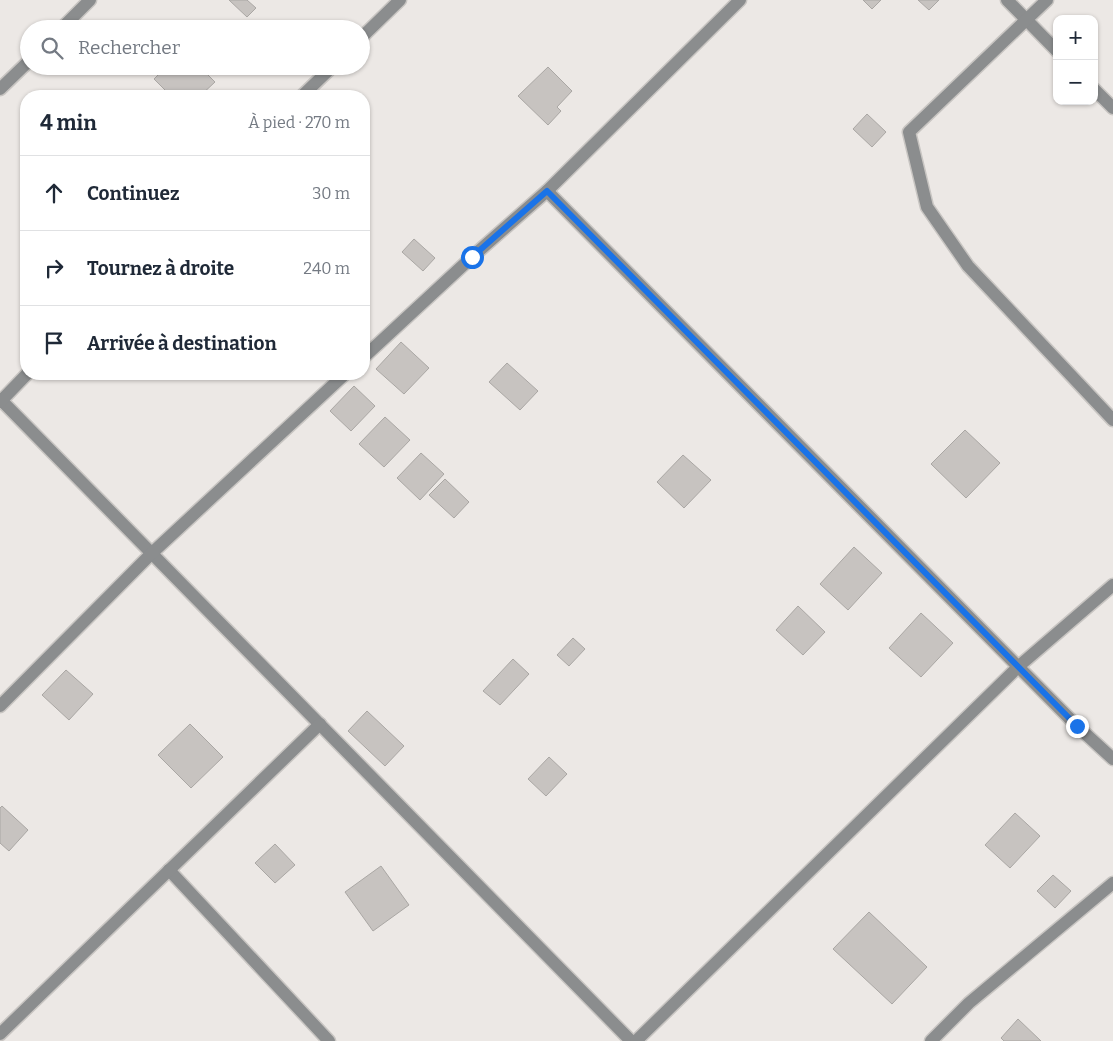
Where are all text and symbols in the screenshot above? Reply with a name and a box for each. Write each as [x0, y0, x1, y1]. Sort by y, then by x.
map controls [1053, 15, 1098, 105]
button: + [1053, 15, 1098, 60]
search box [20, 20, 370, 75]
icon: search [38, 34, 66, 62]
text: Rechercher [78, 36, 180, 59]
button: − [1053, 60, 1098, 105]
text: 4 min [40, 110, 97, 136]
text: À pied · 270 m [248, 113, 350, 132]
icon: ahead [40, 179, 68, 207]
text: Continuez [87, 182, 180, 205]
text: 30 m [312, 184, 350, 203]
route start [461, 246, 484, 269]
icon: right [40, 254, 68, 282]
text: Tournez à droite [87, 257, 234, 280]
text: 240 m [303, 259, 350, 278]
icon: arrive [40, 329, 68, 357]
text: Arrivée à destination [87, 332, 277, 355]
route end [1066, 715, 1089, 738]

